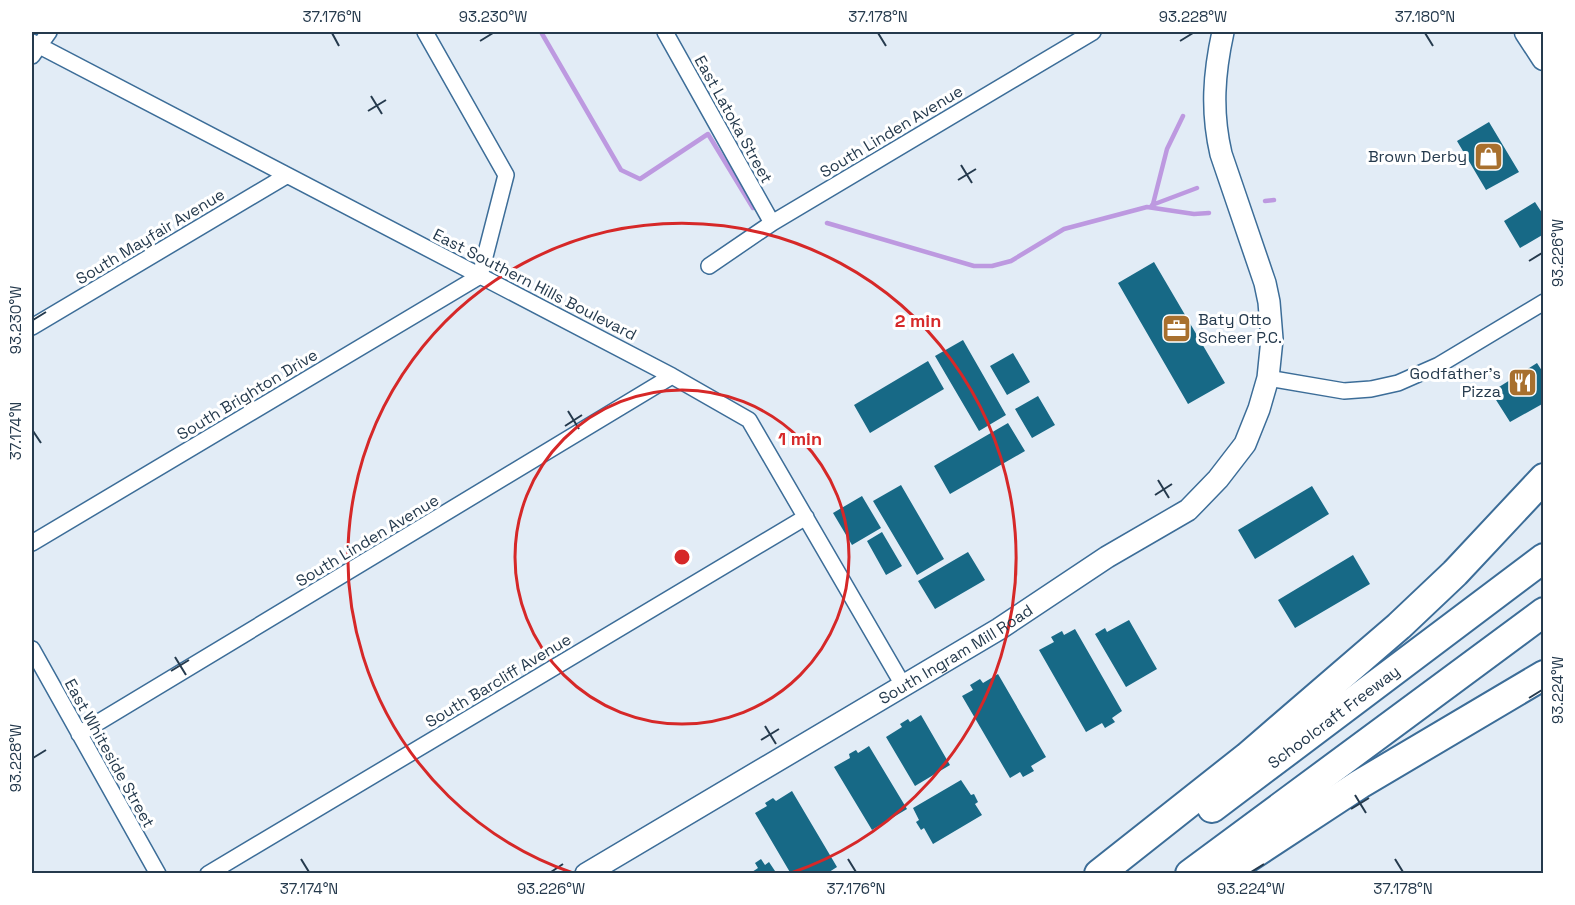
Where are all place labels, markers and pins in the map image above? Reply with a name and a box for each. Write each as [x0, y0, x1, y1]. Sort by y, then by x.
shop icon: Brown Derby [1472, 140, 1504, 172]
place label: Brown Derby [1368, 146, 1467, 167]
place label: Baty Otto Scheer P.C. [1198, 309, 1282, 348]
office icon: Baty Otto Scheer P.C. [1161, 312, 1193, 344]
place label: Godfather's Pizza [1410, 363, 1501, 402]
restaurant icon: Godfather's Pizza [1506, 366, 1538, 398]
centre of rings [672, 547, 692, 567]

